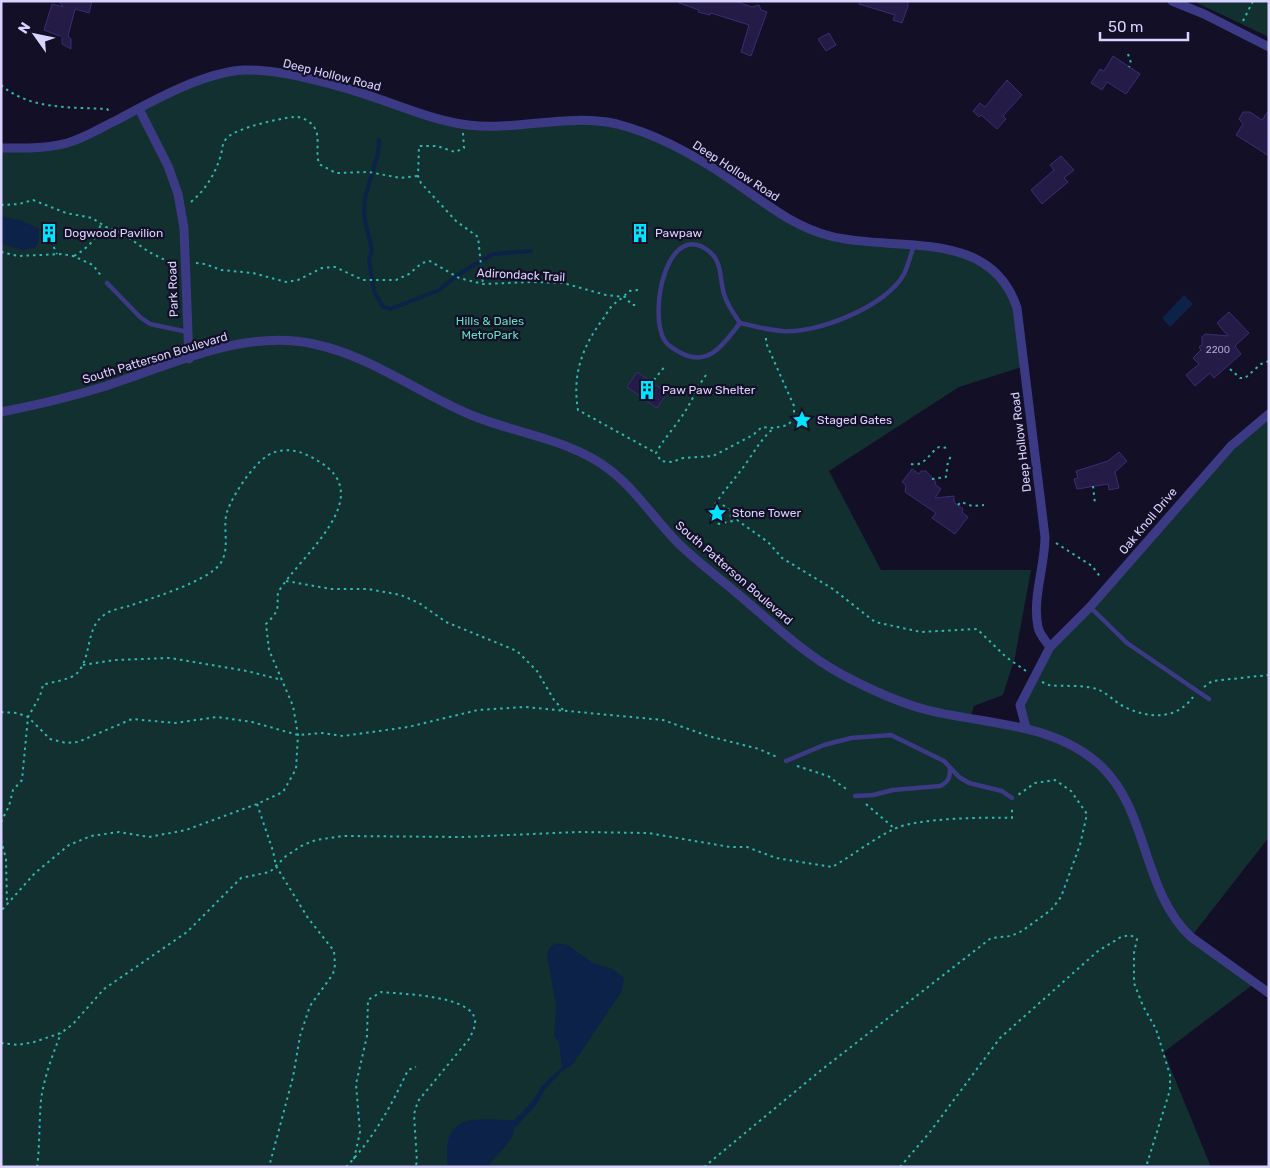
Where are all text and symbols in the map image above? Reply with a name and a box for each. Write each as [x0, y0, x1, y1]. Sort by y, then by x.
north arrow [10, 10, 60, 60]
scale bar [1100, 10, 1188, 42]
text: 50 m [1108, 18, 1143, 36]
text: N [15, 19, 34, 37]
street label: Deep Hollow Road [282, 56, 382, 94]
street label: Deep Hollow Road [690, 138, 782, 204]
building icon: Dogwood Pavilion [38, 222, 60, 244]
building icon: Pawpaw [629, 222, 651, 244]
place label: Dogwood Pavilion [64, 226, 163, 240]
place label: Pawpaw [655, 226, 703, 240]
street label: Park Road [165, 261, 181, 317]
street label: Adirondack Trail [476, 266, 566, 284]
park label: Hills & Dales MetroPark [456, 314, 524, 342]
street label: South Patterson Boulevard [81, 329, 229, 387]
house number: 2200 [1206, 344, 1230, 356]
building icon: Paw Paw Shelter [636, 379, 658, 401]
place label: Paw Paw Shelter [662, 383, 756, 397]
street label: Deep Hollow Road [1008, 391, 1034, 493]
place icon: Staged Gates [791, 409, 813, 431]
place label: Staged Gates [817, 413, 892, 427]
street label: Oak Knoll Drive [1116, 485, 1180, 557]
place icon: Stone Tower [706, 502, 728, 524]
place label: Stone Tower [732, 506, 801, 520]
street label: South Patterson Boulevard [673, 518, 795, 628]

